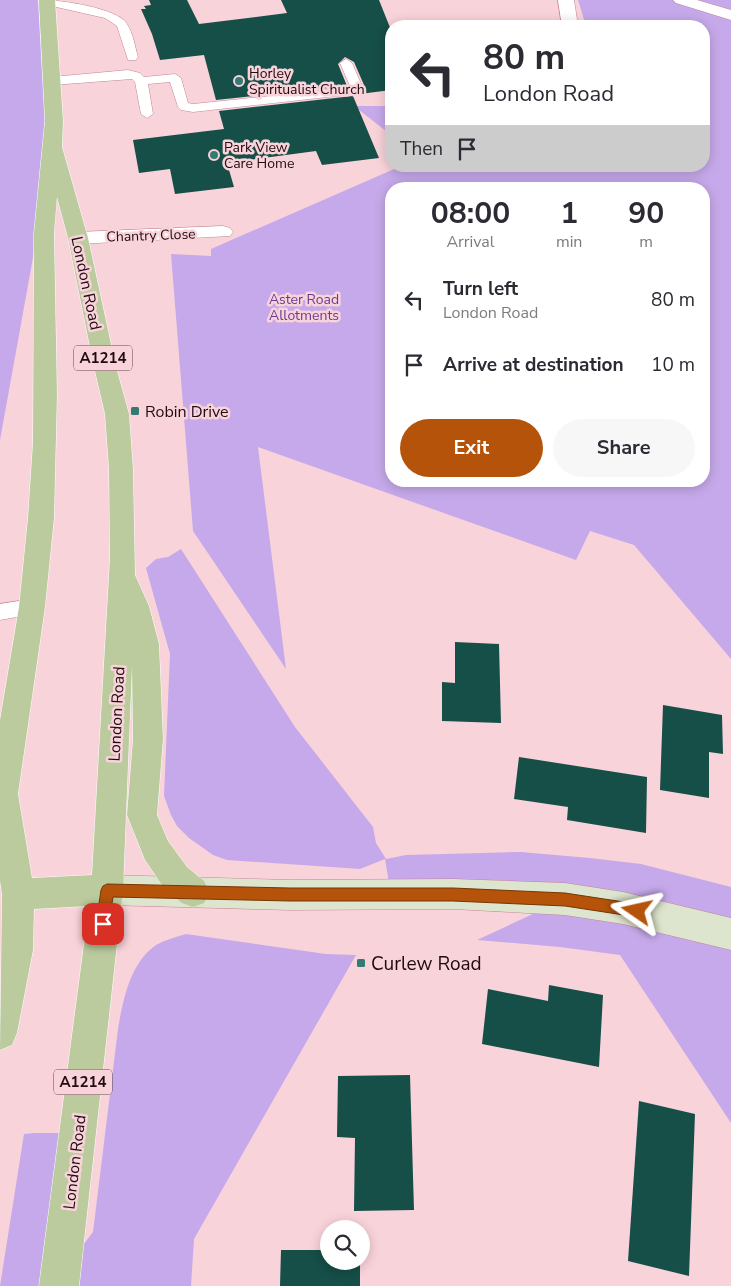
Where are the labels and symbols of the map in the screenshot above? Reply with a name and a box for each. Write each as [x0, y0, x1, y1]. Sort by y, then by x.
place label: Horley Spiritualist Church [249, 64, 365, 99]
marker: Horley Spiritualist Church [233, 75, 245, 87]
place label: Park View Care Home [224, 138, 294, 173]
marker: Park View Care Home [208, 149, 220, 161]
street label: Chantry Close [106, 224, 196, 247]
street label: London Road [65, 234, 107, 332]
park label: Aster Road Allotments [269, 290, 339, 325]
road number: A1214 [74, 346, 132, 370]
place label: Robin Drive [145, 401, 229, 423]
marker: Robin Drive [129, 405, 141, 417]
street label: London Road [104, 666, 130, 762]
position arrow [610, 884, 662, 936]
pin [82, 903, 124, 945]
place label: Curlew Road [371, 951, 482, 977]
marker: Curlew Road [355, 957, 367, 969]
road number: A1214 [54, 1070, 112, 1094]
street label: London Road [58, 1114, 92, 1211]

